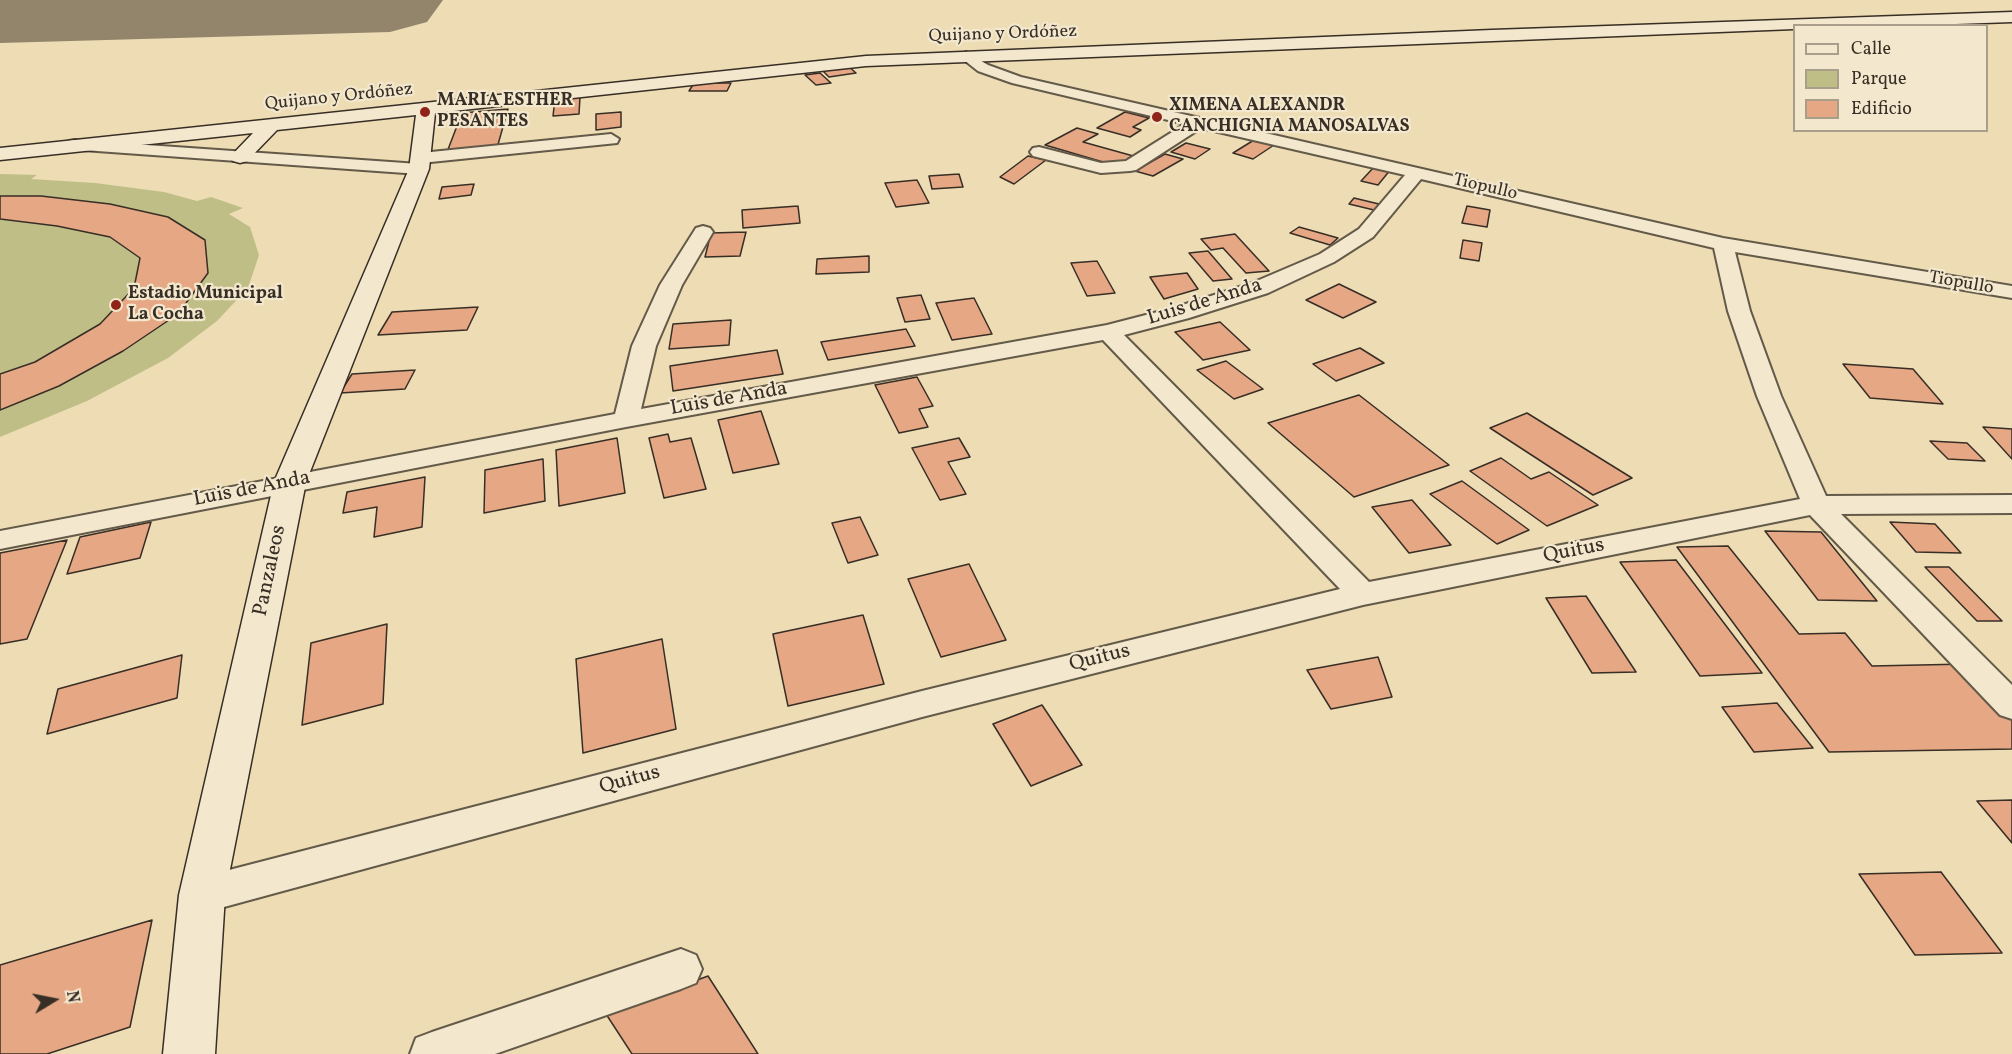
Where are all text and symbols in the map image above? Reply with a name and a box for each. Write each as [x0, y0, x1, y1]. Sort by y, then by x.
street label: Quijano y Ordóñez [928, 22, 1078, 48]
legend [1793, 24, 1988, 132]
text: Calle [1851, 37, 1891, 62]
text: Parque [1851, 67, 1906, 92]
street label: Quijano y Ordóñez [264, 79, 414, 117]
place label: MARIA ESTHER PESANTES [437, 91, 573, 134]
place label: XIMENA ALEXANDR CANCHIGNIA MANOSALVAS [1169, 96, 1410, 138]
text: Edificio [1851, 97, 1912, 122]
marker: MARIA ESTHER PESANTES [418, 105, 432, 119]
marker: XIMENA ALEXANDR CANCHIGNIA MANOSALVAS [1150, 110, 1164, 124]
street label: Tiopullo [1451, 170, 1519, 206]
street label: Tiopullo [1927, 268, 1995, 300]
street label: Luis de Anda [1145, 274, 1265, 332]
place label: Estadio Municipal La Cocha [128, 284, 283, 326]
marker: Estadio Municipal La Cocha [109, 298, 123, 312]
street label: Luis de Anda [668, 377, 790, 423]
street label: Luis de Anda [191, 466, 313, 514]
street label: Panzaleos [249, 523, 293, 619]
street label: Quitus [1541, 534, 1607, 570]
street label: Quitus [1067, 639, 1133, 679]
street label: Quitus [597, 761, 663, 801]
north arrow [24, 970, 84, 1030]
text: N [60, 989, 84, 1005]

